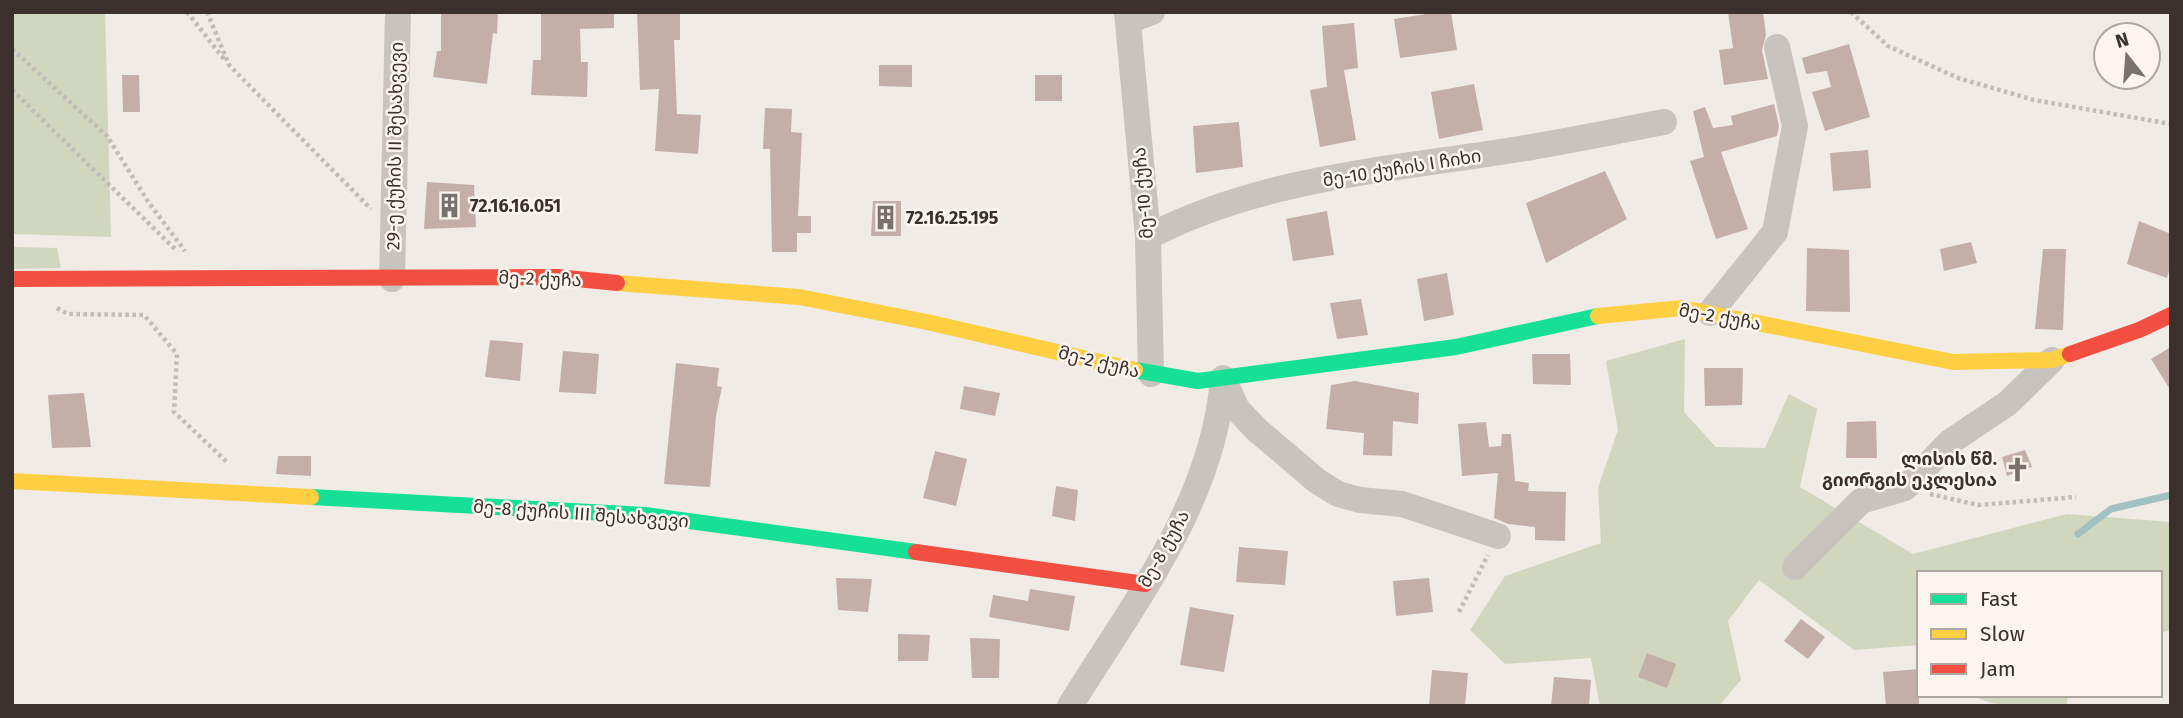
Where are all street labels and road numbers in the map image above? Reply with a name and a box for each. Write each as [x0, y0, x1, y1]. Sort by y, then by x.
street label: 29-ე ქუჩის II შესახვევი [382, 42, 408, 250]
street label: მე-10 ქუჩის I ჩიხი [1321, 145, 1483, 191]
street label: მე-10 ქუჩა [1128, 146, 1158, 240]
street label: მე-2 ქუჩა [498, 267, 582, 291]
street label: მე-2 ქუჩა [1677, 299, 1763, 335]
street label: მე-2 ქუჩა [1056, 341, 1142, 383]
street label: მე-8 ქუჩის III შესახვევი [473, 495, 689, 533]
street label: მე-8 ქუჩა [1134, 506, 1194, 592]

